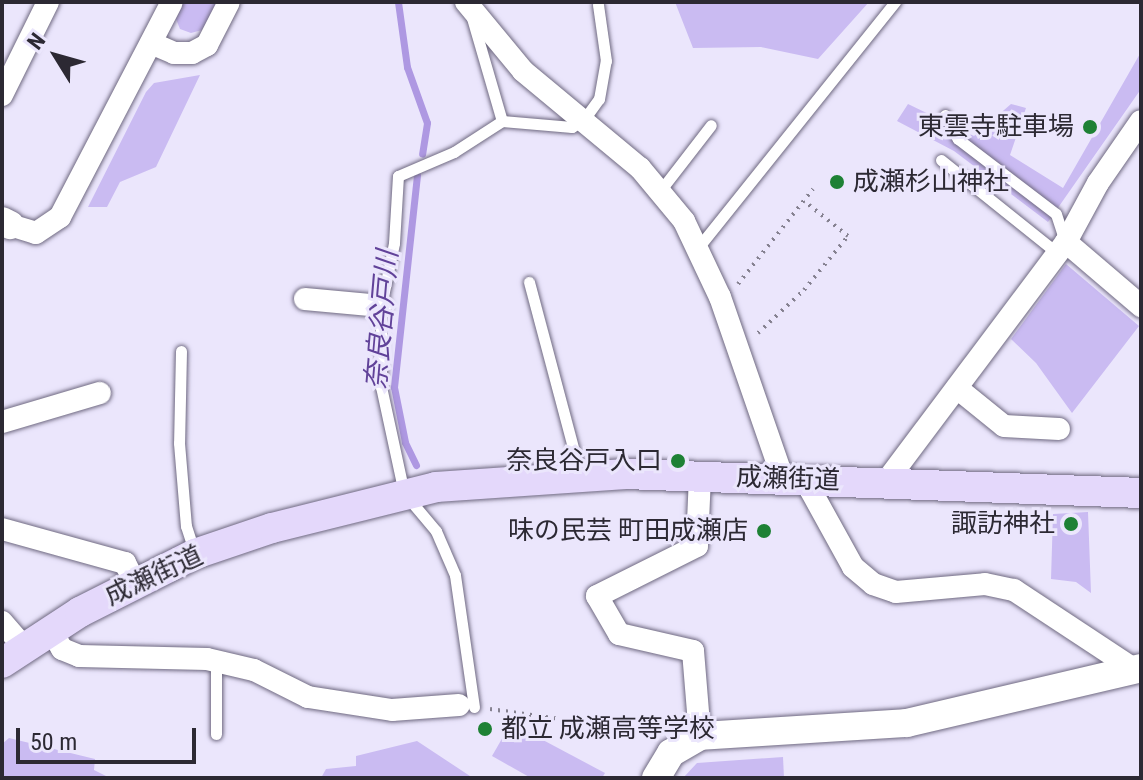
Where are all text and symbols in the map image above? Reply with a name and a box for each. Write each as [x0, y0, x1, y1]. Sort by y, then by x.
north arrow [16, 16, 96, 96]
text: N [22, 28, 50, 54]
place label: 東雲寺駐車場 [918, 111, 1074, 143]
marker: 東雲寺駐車場 [1081, 118, 1099, 136]
place label: 成瀬杉山神社 [853, 166, 1009, 198]
marker: 成瀬杉山神社 [828, 173, 846, 191]
water label: 奈良谷戸川 [359, 249, 405, 391]
place label: 奈良谷戸入口 [506, 445, 662, 477]
marker: 奈良谷戸入口 [669, 452, 687, 470]
street label: 成瀬街道 [735, 462, 841, 496]
place label: 諏訪神社 [951, 508, 1055, 540]
place label: 味の民芸 町田成瀬店 [508, 515, 748, 547]
marker: 諏訪神社 [1062, 515, 1080, 533]
marker: 味の民芸 町田成瀬店 [755, 522, 773, 540]
street label: 成瀬街道 [100, 540, 208, 612]
scale bar [20, 712, 200, 762]
place label: 都立 成瀬高等学校 [501, 713, 715, 745]
marker: 都立 成瀬高等学校 [476, 720, 494, 738]
text: 50 m [30, 728, 77, 756]

